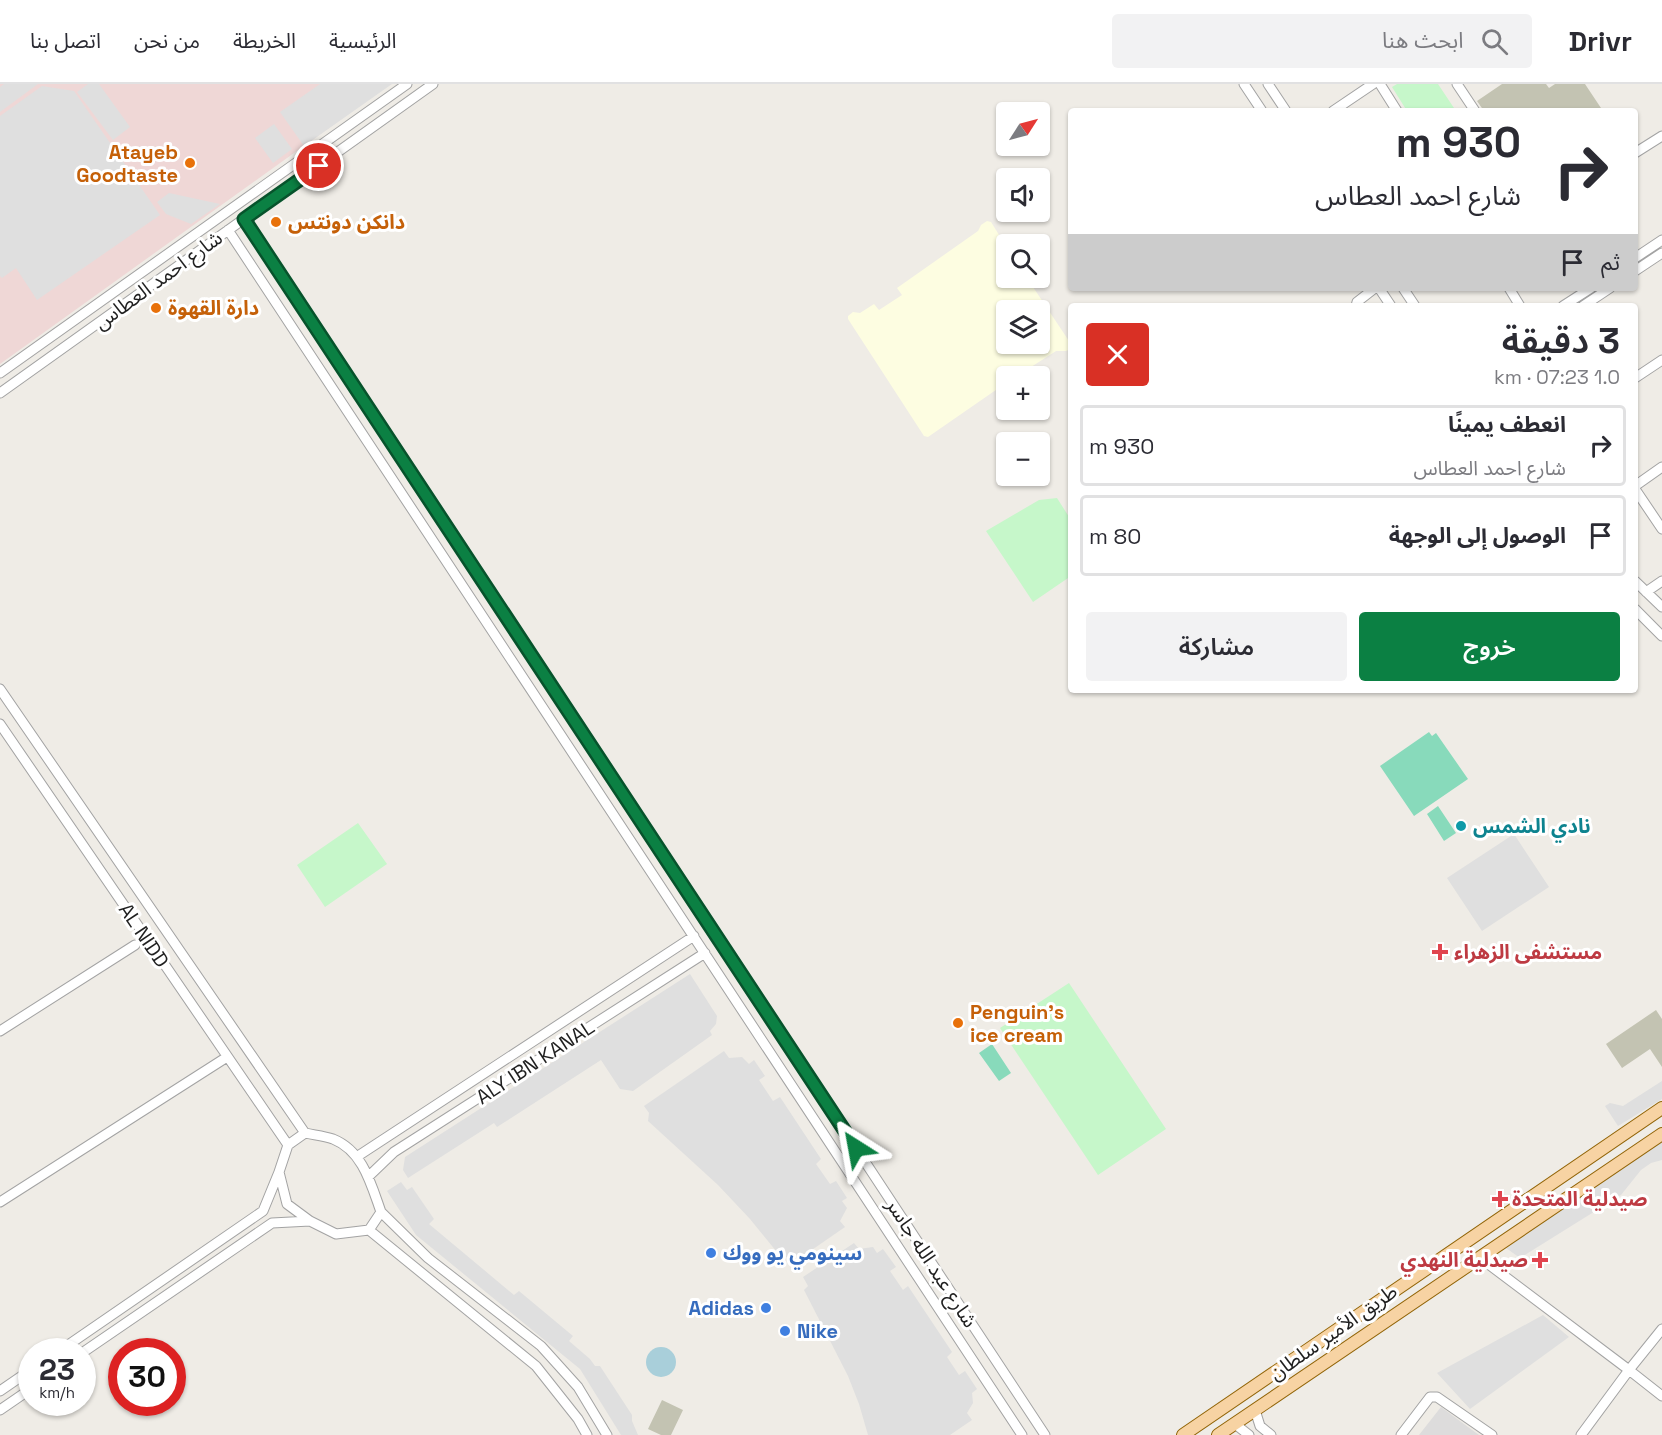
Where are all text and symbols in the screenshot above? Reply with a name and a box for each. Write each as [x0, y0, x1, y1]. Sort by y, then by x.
search box [1112, 14, 1532, 68]
text: Drivr [1568, 23, 1632, 59]
icon: search [1478, 25, 1511, 58]
text: ابحث هنا [1382, 26, 1463, 54]
text: اتصل بنا [30, 27, 101, 54]
text: من نحن [134, 27, 200, 54]
text: الخريطة [233, 27, 296, 54]
text: الرئيسية [329, 27, 396, 54]
north arrow [996, 102, 1050, 156]
map controls [996, 102, 1050, 486]
text: 930 m [1396, 116, 1521, 169]
icon: right [1542, 132, 1620, 210]
place label: Atayeb Goodtaste [76, 139, 178, 188]
pin [293, 140, 344, 191]
icon: arrive [302, 149, 335, 182]
marker: Atayeb Goodtaste [183, 156, 197, 170]
button: sound [996, 168, 1050, 222]
text: شارع احمد العطاس [1315, 178, 1521, 213]
place label: دانكن دونتس [288, 209, 405, 235]
marker: دانكن دونتس [269, 215, 283, 229]
street label: شارع احمد العطاس [89, 225, 229, 337]
button: search [996, 234, 1050, 288]
icon: arrive [1556, 246, 1589, 279]
text: ثم [1601, 248, 1620, 276]
place label: دارة القهوة [168, 295, 259, 321]
button: layers [996, 300, 1050, 354]
marker: دارة القهوة [149, 301, 163, 315]
text: 3 دقيقة [1502, 318, 1620, 364]
button: close [1086, 323, 1149, 386]
text: 1.0 km · 07:23 [1494, 364, 1620, 390]
button: + [996, 366, 1050, 420]
text: انعطف يمينًا [1448, 410, 1566, 438]
icon: right [1584, 429, 1617, 462]
button: − [996, 432, 1050, 486]
text: 930 m [1089, 432, 1154, 460]
text: شارع احمد العطاس [1413, 455, 1566, 481]
icon: arrive [1584, 519, 1617, 552]
text: الوصول إلى الوجهة [1389, 521, 1566, 549]
text: 80 m [1089, 522, 1141, 550]
button: مشاركة [1086, 612, 1347, 681]
button: خروج [1359, 612, 1620, 681]
place label: نادي الشمس [1473, 813, 1591, 843]
marker: نادي الشمس [1454, 819, 1468, 833]
street label: AL NIDD [113, 898, 175, 972]
place label: مستشفى الزهراء [1454, 939, 1602, 965]
marker: مستشفى الزهراء [1431, 943, 1449, 961]
place label: Penguin's ice cream [970, 999, 1064, 1048]
street label: ALY IBN KANAL [471, 1014, 599, 1110]
marker: Penguin's ice cream [951, 1016, 965, 1030]
position arrow [824, 1116, 888, 1180]
place label: صيدلية المتحدة [1512, 1186, 1647, 1212]
marker: صيدلية المتحدة [1493, 1192, 1507, 1206]
street label: شارع عبد الله جاسر [878, 1193, 983, 1334]
place label: سينومي يو ووك [723, 1240, 862, 1270]
marker: سينومي يو ووك [704, 1246, 718, 1260]
place label: صيدلية النهدي [1400, 1247, 1528, 1277]
marker: صيدلية النهدي [1533, 1253, 1547, 1267]
street label: طريق الأمير سلطان [1264, 1278, 1402, 1386]
place label: Adidas [689, 1295, 754, 1321]
marker: Adidas [759, 1301, 773, 1315]
place label: Nike [797, 1318, 838, 1344]
marker: Nike [778, 1324, 792, 1338]
speed limit sign: 30 [108, 1338, 186, 1416]
text: 23 [39, 1350, 75, 1389]
text: km/h [39, 1383, 75, 1402]

